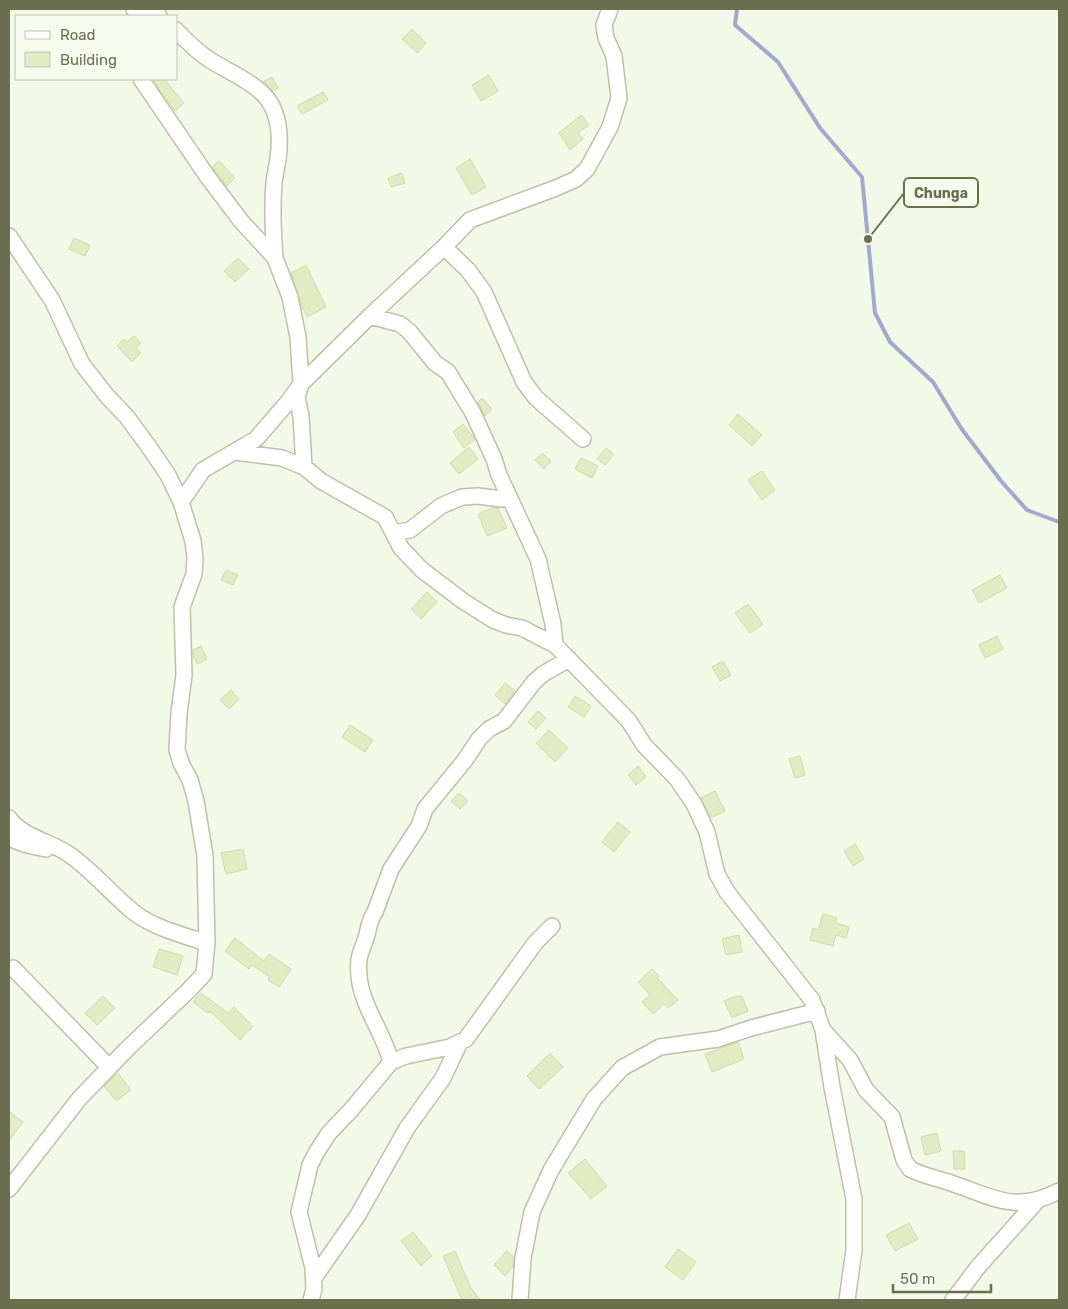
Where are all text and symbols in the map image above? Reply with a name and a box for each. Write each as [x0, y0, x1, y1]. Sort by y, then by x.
legend [15, 15, 178, 80]
text: Road [60, 26, 96, 44]
text: Building [60, 51, 117, 69]
callout: Chunga [904, 178, 978, 207]
text: Chunga [914, 185, 968, 202]
scale bar [893, 1262, 990, 1294]
text: 50 m [900, 1270, 935, 1288]

